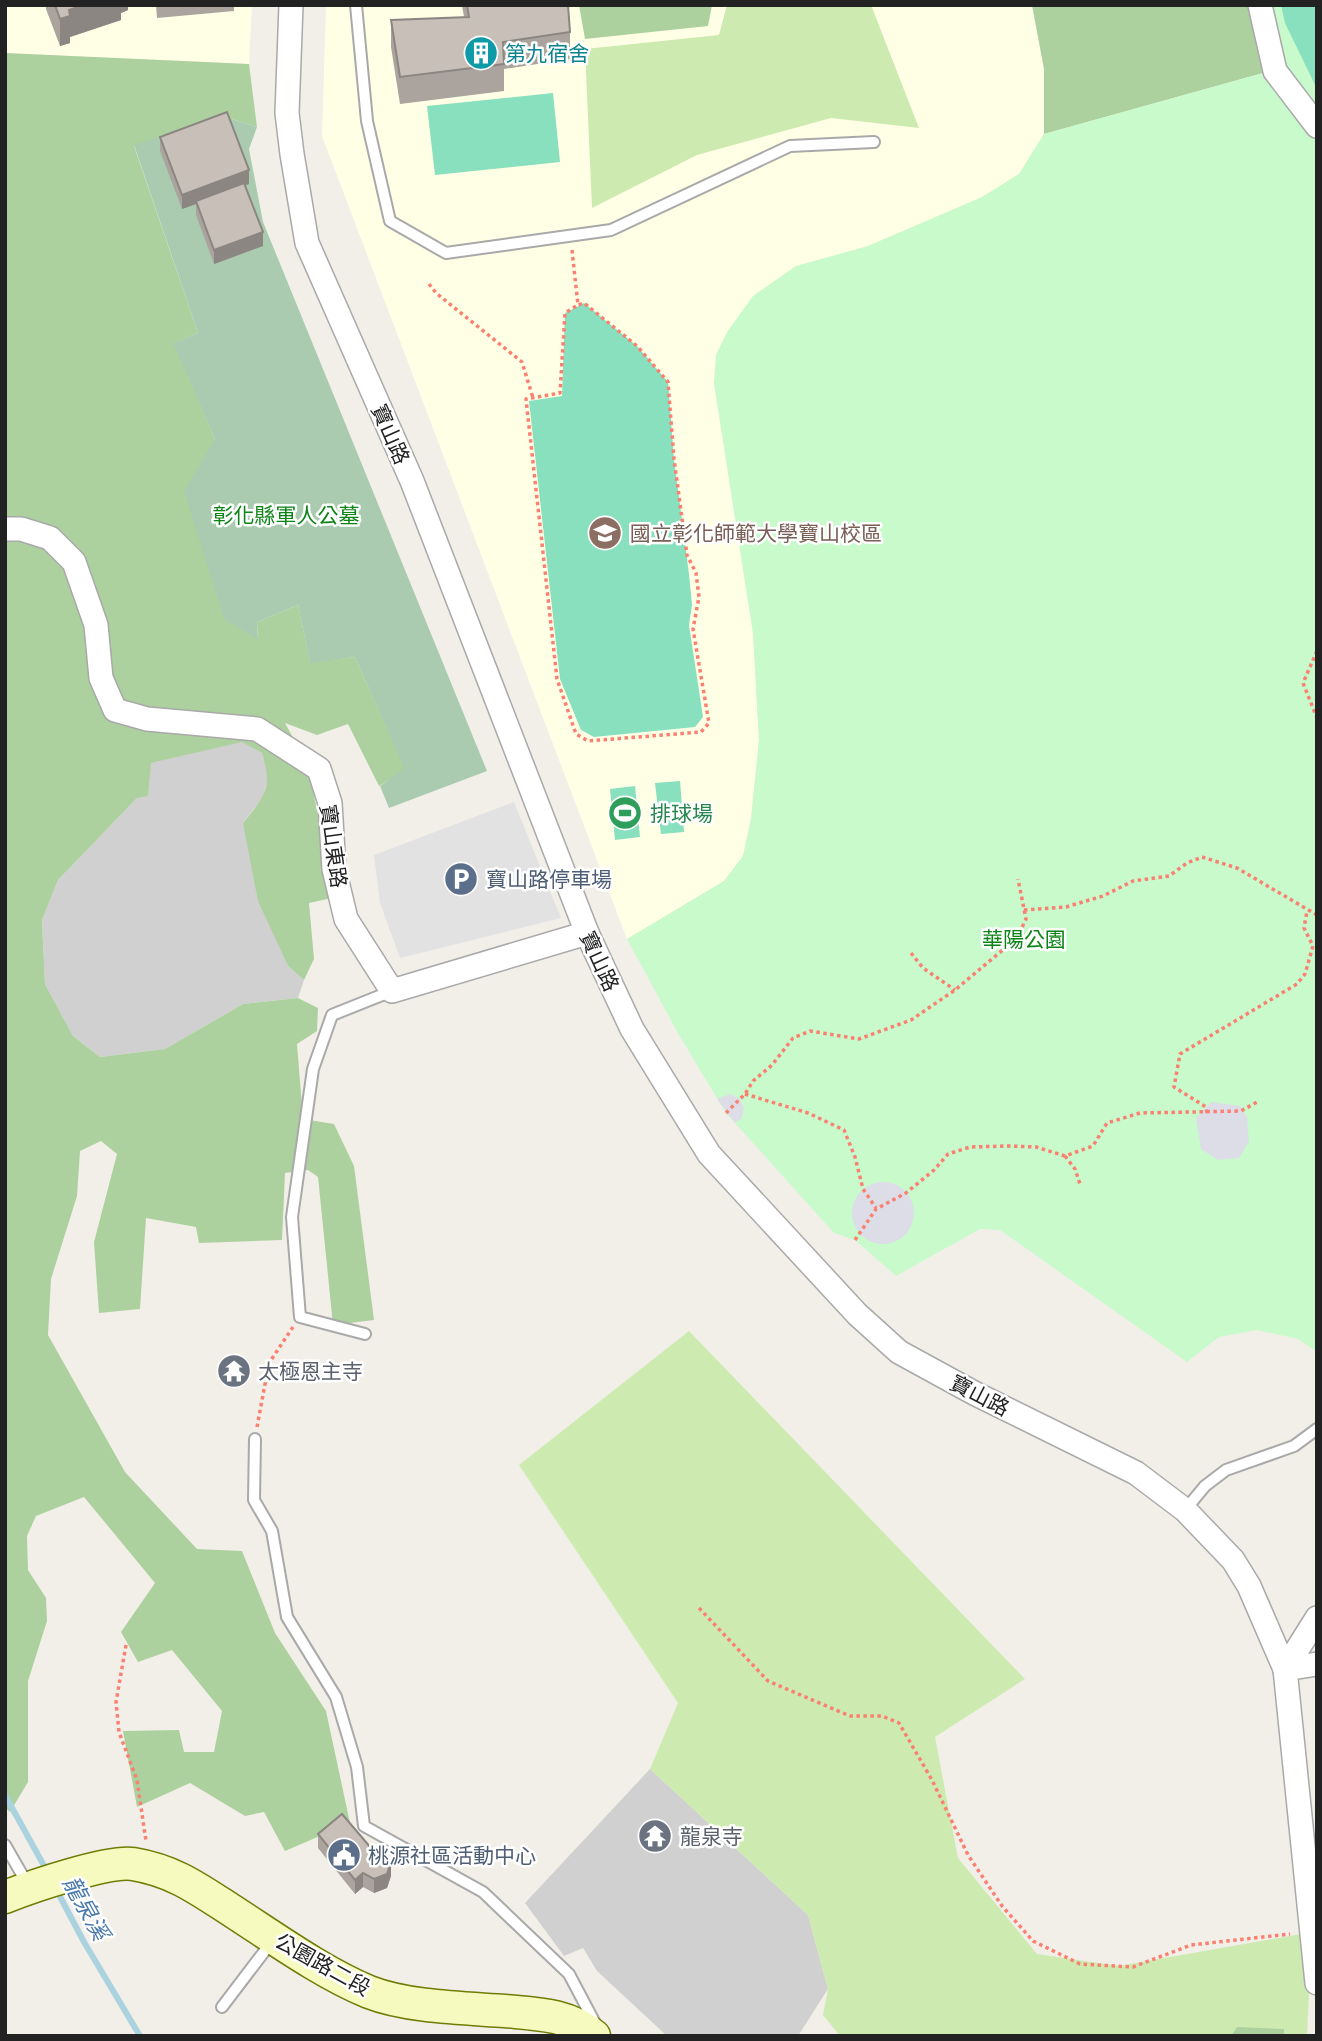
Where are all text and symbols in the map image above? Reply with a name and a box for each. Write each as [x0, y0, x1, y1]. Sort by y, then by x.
building icon: 第九宿舍 [462, 34, 500, 72]
place label: 第九宿舍 [505, 41, 589, 65]
street label: 寶山路 [367, 400, 415, 468]
park label: 彰化縣軍人公墓 [213, 503, 360, 527]
school or university icon: 國立彰化師範大學寶山校區 [586, 514, 624, 552]
place label: 國立彰化師範大學寶山校區 [630, 521, 882, 545]
sports icon: 排球場 [606, 794, 644, 832]
place label: 排球場 [650, 801, 713, 825]
street label: 寶山東路 [316, 803, 352, 889]
parking icon: 寶山路停車場 [442, 860, 480, 898]
place label: 寶山路停車場 [486, 867, 612, 891]
street label: 寶山路 [576, 927, 624, 995]
park label: 華陽公園 [982, 927, 1066, 951]
temple icon: 太極恩主寺 [215, 1352, 253, 1390]
place label: 太極恩主寺 [258, 1359, 363, 1383]
street label: 寶山路 [946, 1370, 1014, 1420]
temple icon: 龍泉寺 [636, 1817, 674, 1855]
place label: 龍泉寺 [680, 1824, 743, 1848]
public building icon: 桃源社區活動中心 [325, 1836, 363, 1874]
place label: 桃源社區活動中心 [368, 1843, 536, 1867]
water label: 龍泉溪 [58, 1872, 116, 1947]
street label: 公園路二段 [271, 1928, 375, 2000]

